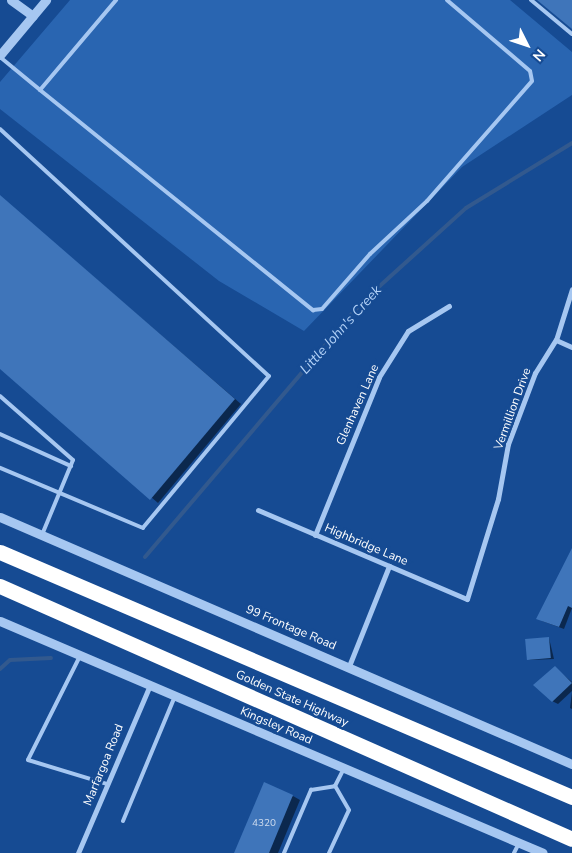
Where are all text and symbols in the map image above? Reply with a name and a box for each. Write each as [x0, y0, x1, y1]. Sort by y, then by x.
north arrow [502, 20, 552, 70]
text: N [528, 45, 549, 65]
water label: Little John's Creek [297, 282, 385, 378]
street label: Glenhaven Lane [334, 362, 382, 448]
street label: Vermillion Drive [491, 366, 535, 452]
street label: Highbridge Lane [322, 521, 410, 569]
street label: 99 Frontage Road [244, 602, 338, 654]
street label: Golden State Highway [233, 668, 351, 730]
street label: Kingsley Road [238, 704, 314, 748]
street label: Marfargoa Road [81, 722, 127, 808]
house number: 4320 [252, 818, 276, 830]

